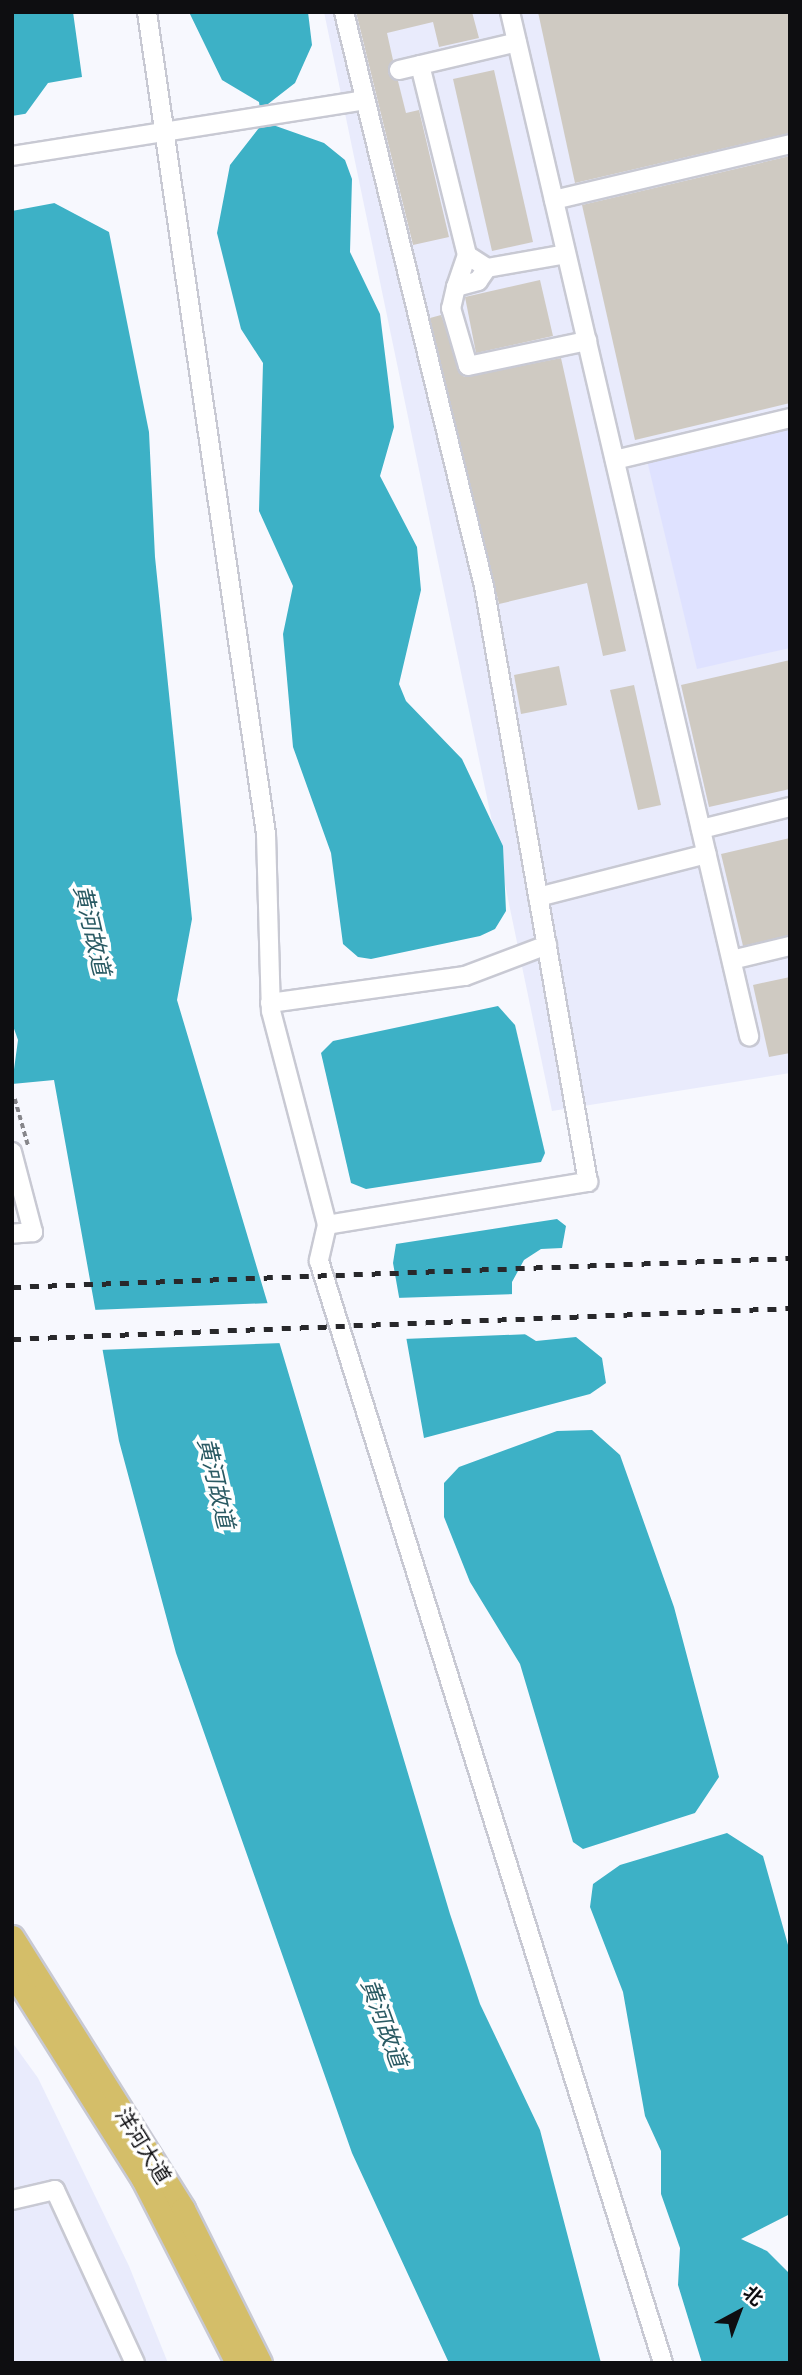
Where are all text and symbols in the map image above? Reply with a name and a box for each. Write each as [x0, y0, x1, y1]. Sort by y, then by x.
water label: 黄河故道 [68, 882, 116, 978]
water label: 黄河故道 [192, 1435, 240, 1531]
water label: 黄河故道 [355, 1975, 413, 2071]
street label: 洋河大道 [110, 2104, 176, 2188]
north arrow [704, 2277, 774, 2347]
text: 北 [738, 2281, 768, 2311]

